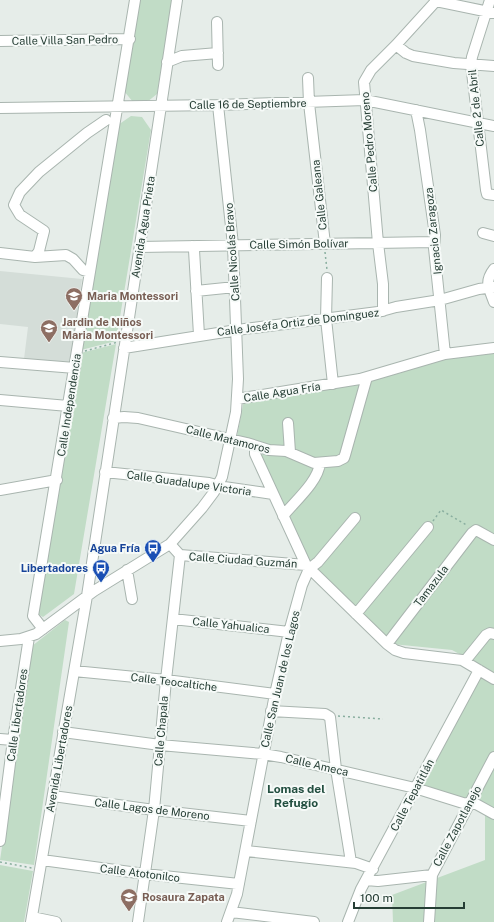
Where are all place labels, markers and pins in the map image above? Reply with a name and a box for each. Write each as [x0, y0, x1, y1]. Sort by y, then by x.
school or university icon: Maria Montessori [64, 286, 84, 311]
place label: Maria Montessori [87, 290, 178, 302]
place label: Jardin de Niños Maria Montessori [62, 316, 153, 341]
school or university icon: Jardin de Niños Maria Montessori [39, 318, 59, 343]
bus stop icon: Agua Fría [143, 538, 163, 563]
place label: Agua Fría [90, 542, 140, 554]
bus stop icon: Libertadores [91, 558, 111, 583]
place label: Libertadores [21, 562, 88, 574]
school or university icon: Rosaura Zapata [119, 887, 139, 912]
place label: Rosaura Zapata [142, 891, 225, 903]

